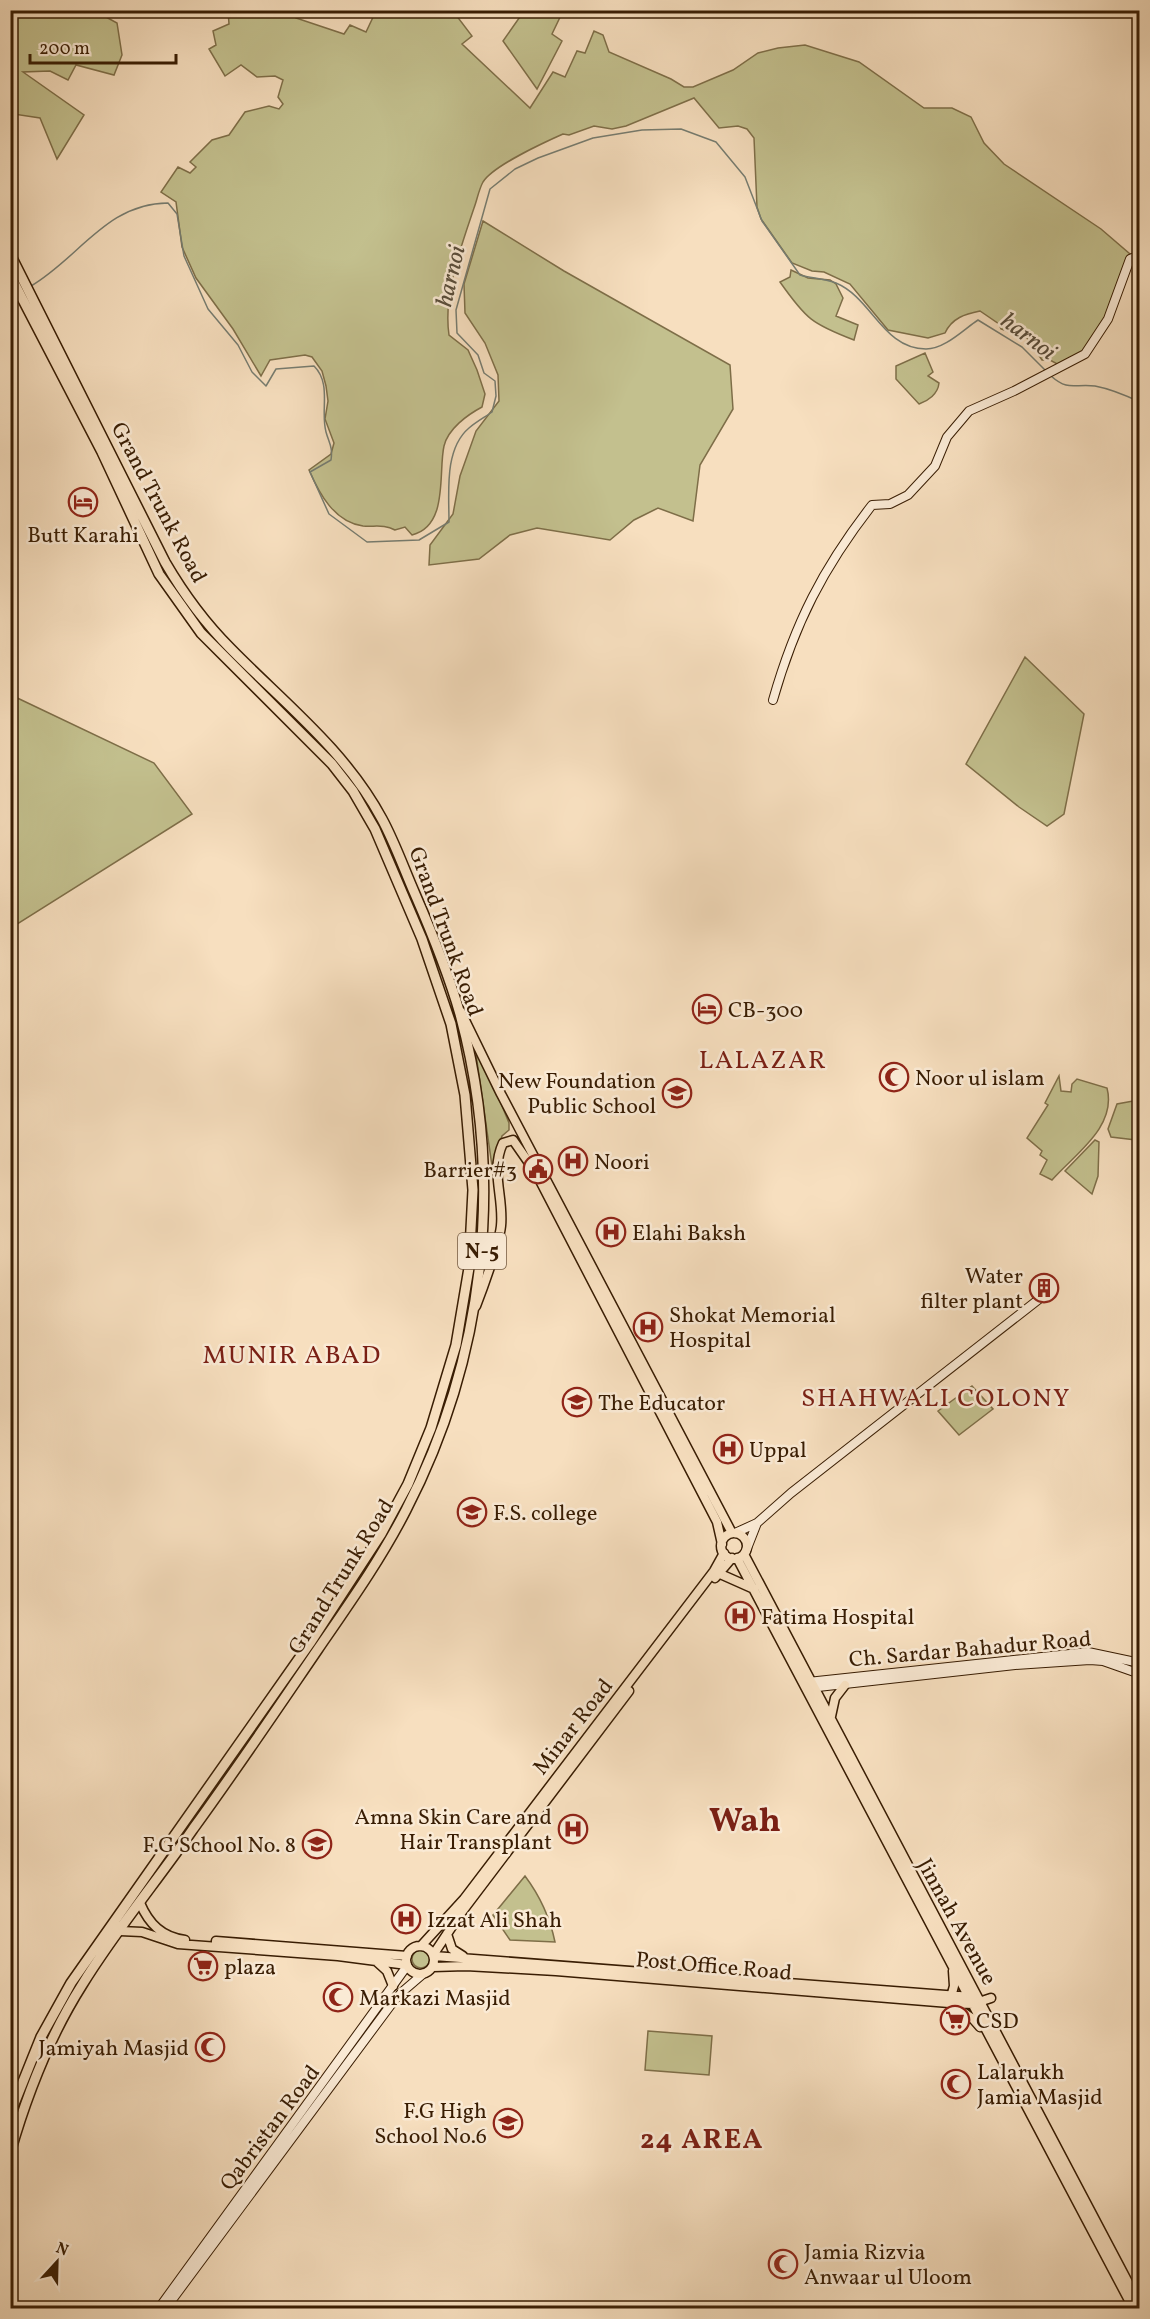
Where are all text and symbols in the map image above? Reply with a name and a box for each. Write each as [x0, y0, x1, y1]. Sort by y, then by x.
scale bar [30, 27, 176, 65]
text: 200 m [39, 37, 90, 62]
water label: harnoi [428, 242, 476, 310]
water label: harnoi [993, 305, 1063, 370]
street label: Grand Trunk Road [102, 417, 213, 589]
hotel icon: Butt Karahi [67, 486, 99, 518]
place label: Butt Karahi [27, 521, 139, 552]
street label: Grand Trunk Road [400, 843, 490, 1021]
hotel icon: CB-300 [691, 993, 723, 1025]
place label: CB-300 [728, 996, 803, 1027]
district label: LALAZAR [699, 1043, 827, 1079]
mosque icon: Noor ul islam [878, 1061, 910, 1093]
place label: Noor ul islam [915, 1064, 1045, 1095]
place label: New Foundation Public School [498, 1067, 656, 1123]
school or university icon: New Foundation Public School [661, 1077, 693, 1109]
hospital icon: Noori [557, 1145, 589, 1177]
place label: Noori [594, 1148, 650, 1179]
public building icon: Barrier#3 [522, 1153, 554, 1185]
place label: Barrier#3 [423, 1156, 517, 1187]
hospital icon: Elahi Baksh [595, 1216, 627, 1248]
place label: Elahi Baksh [632, 1219, 746, 1250]
road number: N-5 [458, 1233, 506, 1269]
place label: Water filter plant [920, 1262, 1023, 1318]
building icon: Water filter plant [1028, 1272, 1060, 1304]
place label: Shokat Memorial Hospital [669, 1301, 836, 1357]
hospital icon: Shokat Memorial Hospital [632, 1311, 664, 1343]
district label: MUNIR ABAD [202, 1338, 382, 1374]
district label: SHAHWALI COLONY [801, 1381, 1071, 1417]
school or university icon: The Educator [561, 1386, 593, 1418]
place label: The Educator [598, 1389, 725, 1420]
hospital icon: Uppal [712, 1433, 744, 1465]
place label: Uppal [749, 1436, 807, 1467]
street label: Grand Trunk Road [282, 1493, 403, 1661]
school or university icon: F.S. college [456, 1496, 488, 1528]
place label: F.S. college [493, 1499, 598, 1530]
hospital icon: Fatima Hospital [724, 1600, 756, 1632]
place label: Fatima Hospital [761, 1603, 914, 1634]
street label: Ch. Sardar Bahadur Road [848, 1624, 1093, 1677]
street label: Minar Road [527, 1673, 621, 1782]
district label: Wah [709, 1799, 781, 1846]
place label: Amna Skin Care and Hair Transplant [354, 1803, 552, 1859]
hospital icon: Amna Skin Care and Hair Transplant [557, 1813, 589, 1845]
school or university icon: F.G School No. 8 [301, 1828, 333, 1860]
place label: F.G School No. 8 [142, 1831, 296, 1862]
street label: Jinnah Avenue [908, 1853, 1003, 1991]
hospital icon: Izzat Ali Shah [390, 1903, 422, 1935]
place label: Izzat Ali Shah [427, 1906, 562, 1937]
street label: Post Office Road [634, 1945, 793, 1990]
supermarket icon: plaza [187, 1950, 219, 1982]
place label: plaza [224, 1953, 276, 1984]
mosque icon: Markazi Masjid [322, 1981, 354, 2013]
place label: Markazi Masjid [359, 1984, 511, 2015]
supermarket icon: CSD [939, 2004, 971, 2036]
place label: CSD [976, 2007, 1019, 2038]
mosque icon: Jamiyah Masjid [194, 2031, 226, 2063]
place label: Jamiyah Masjid [38, 2034, 189, 2065]
place label: Lalarukh Jamia Masjid [977, 2058, 1103, 2114]
street label: Qabristan Road [213, 2059, 329, 2198]
mosque icon: Lalarukh Jamia Masjid [940, 2068, 972, 2100]
place label: F.G High School No.6 [374, 2097, 487, 2153]
school or university icon: F.G High School No.6 [492, 2107, 524, 2139]
district label: 24 AREA [640, 2121, 764, 2160]
north arrow [27, 2232, 87, 2292]
text: N [52, 2238, 72, 2262]
place label: Jamia Rizvia Anwaar ul Uloom [804, 2238, 972, 2294]
mosque icon: Jamia Rizvia Anwaar ul Uloom [767, 2248, 799, 2280]

